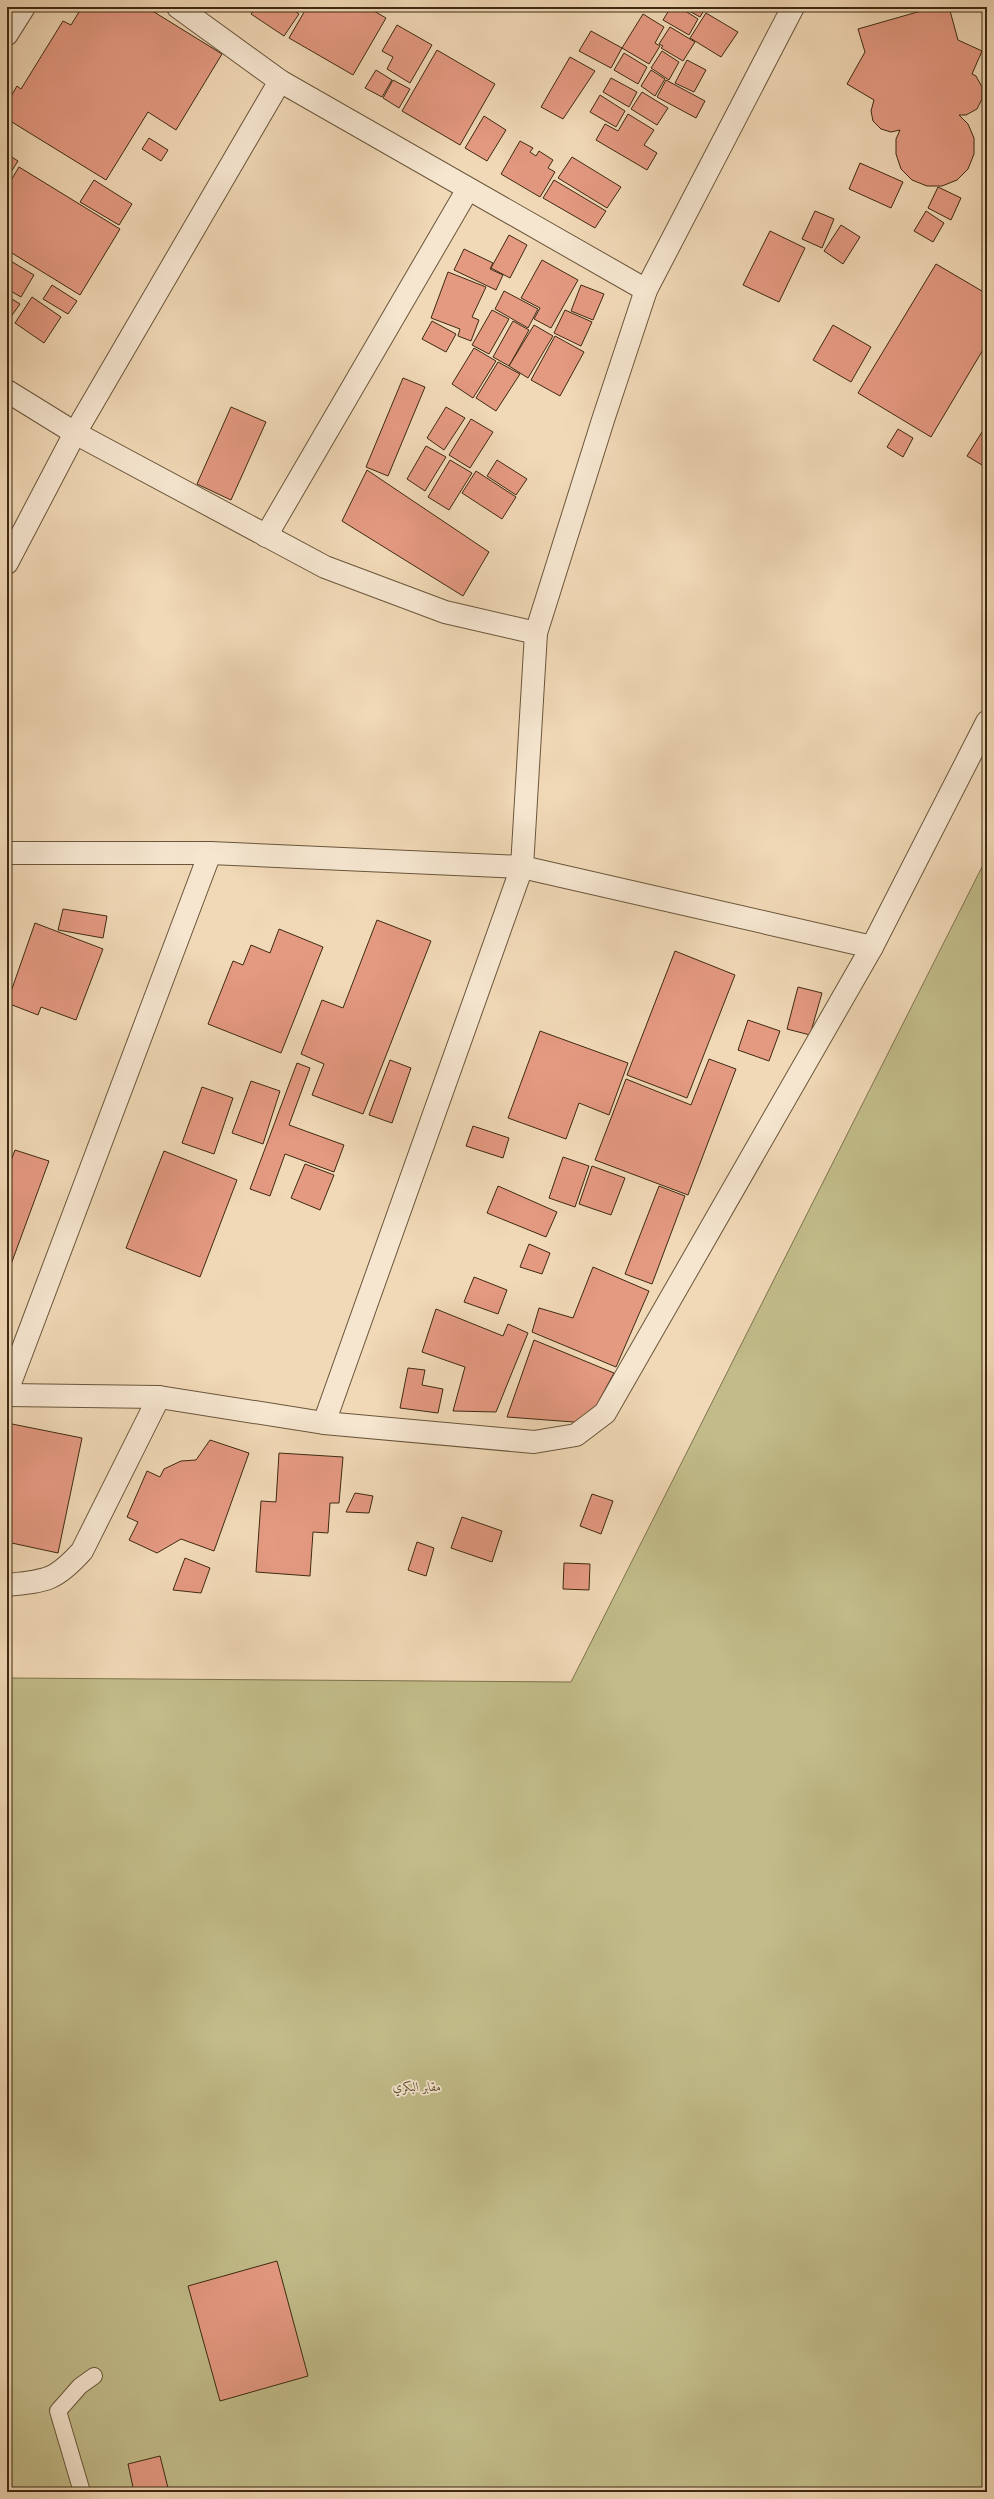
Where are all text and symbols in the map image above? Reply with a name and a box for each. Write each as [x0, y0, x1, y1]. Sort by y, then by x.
park label: مقابر البكري [393, 2079, 441, 2097]

